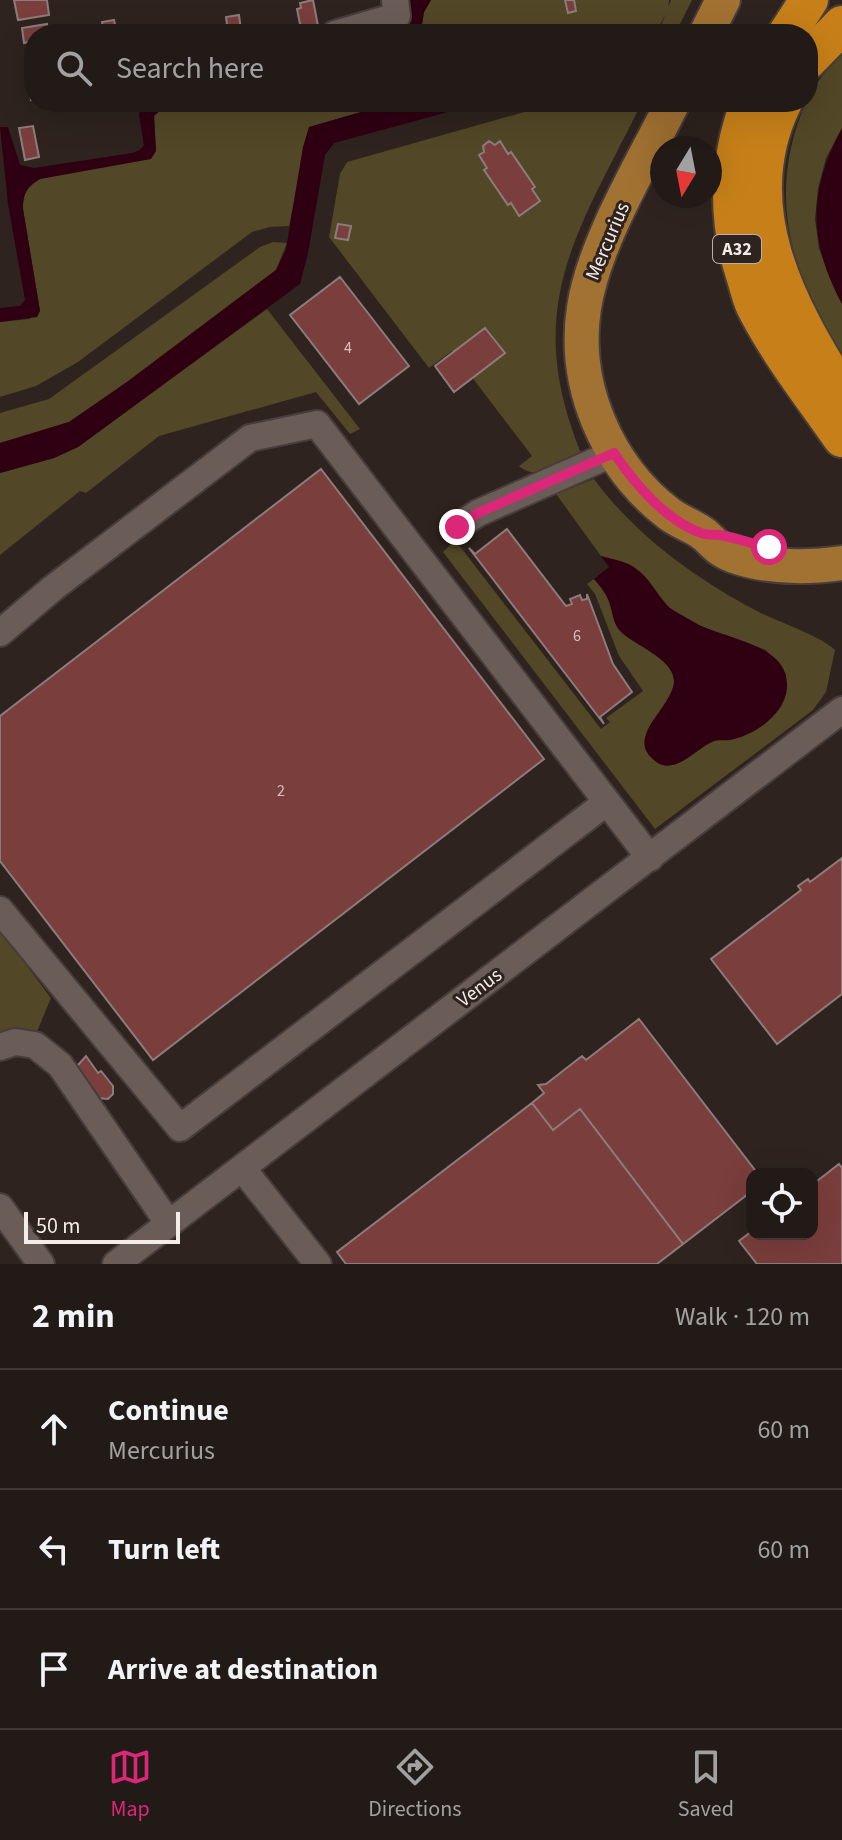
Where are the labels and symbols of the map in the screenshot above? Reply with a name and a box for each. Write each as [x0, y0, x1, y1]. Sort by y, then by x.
north arrow [650, 136, 722, 208]
street label: Mercurius [579, 198, 637, 285]
road number: A32 [713, 235, 761, 263]
house number: 4 [344, 337, 352, 359]
route end [439, 509, 475, 545]
route start [751, 529, 787, 565]
house number: 6 [573, 625, 581, 647]
house number: 2 [277, 780, 285, 802]
street label: Venus [451, 962, 508, 1014]
scale bar [24, 1208, 180, 1244]

